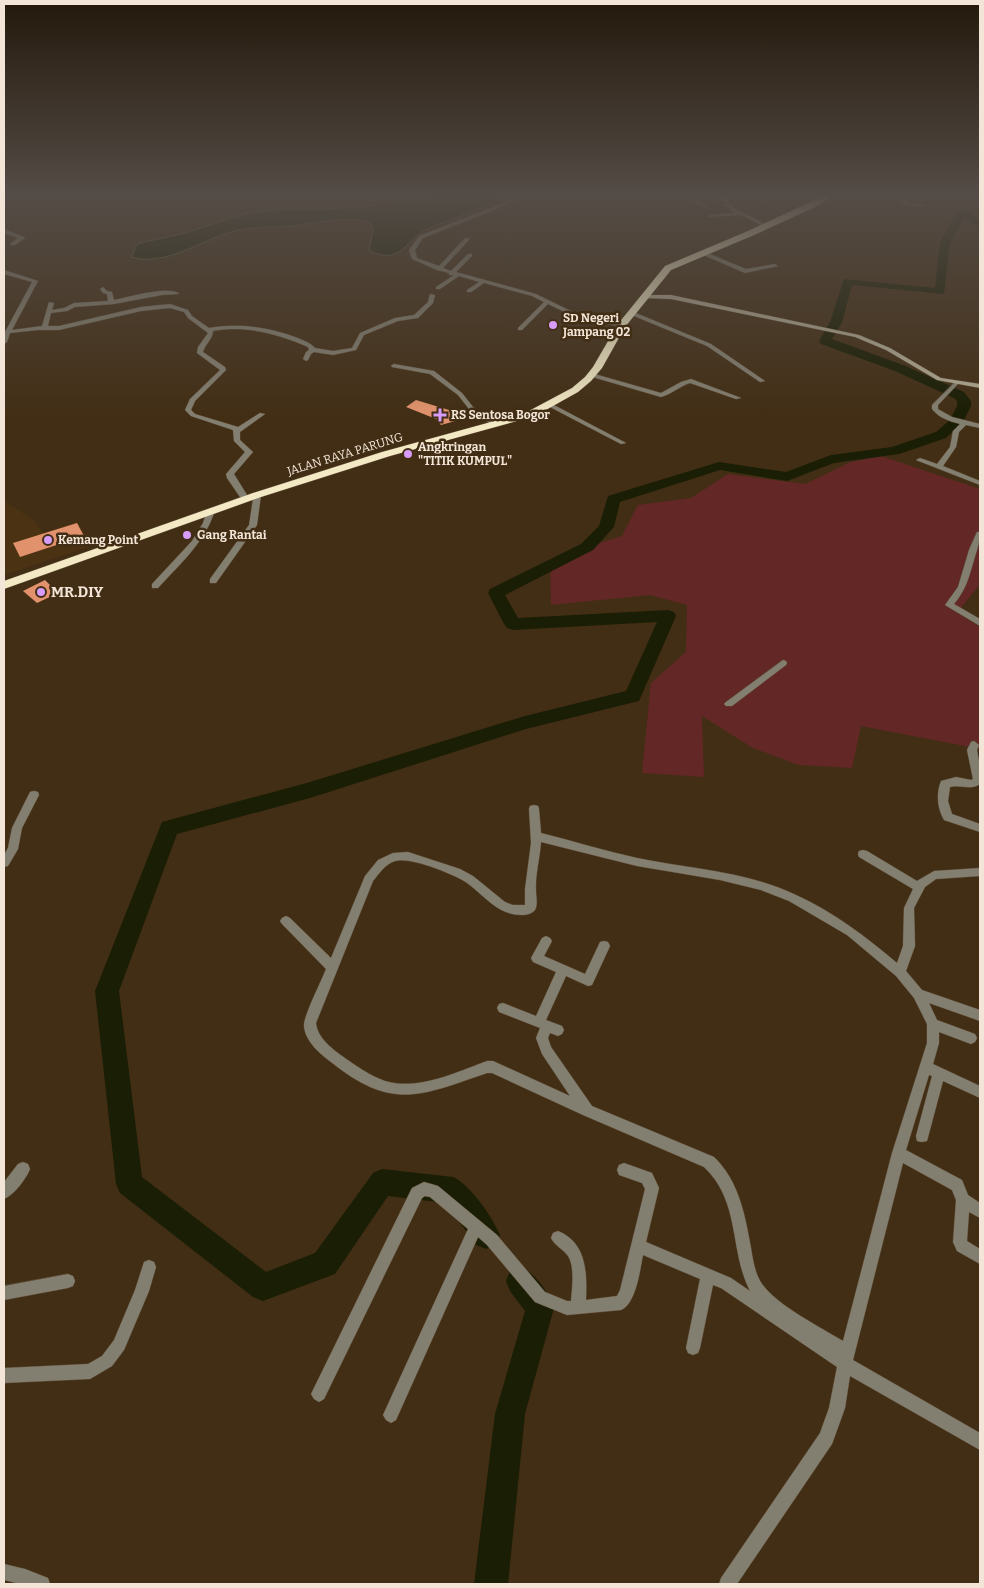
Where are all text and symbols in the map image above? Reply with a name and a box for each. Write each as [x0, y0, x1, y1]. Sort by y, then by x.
place label: SD Negeri Jampang 02 [562, 311, 630, 339]
marker: SD Negeri Jampang 02 [547, 319, 559, 331]
marker: RS Sentosa Bogor [433, 408, 447, 422]
place label: RS Sentosa Bogor [451, 408, 550, 422]
street label: JALAN RAYA PARUNG [284, 430, 405, 479]
place label: Angkringan "TITIK KUMPUL" [418, 440, 512, 468]
marker: Angkringan "TITIK KUMPUL" [402, 448, 414, 460]
place label: Gang Rantai [197, 528, 267, 542]
marker: Gang Rantai [181, 529, 193, 541]
place label: Kemang Point [58, 533, 138, 547]
marker: Kemang Point [42, 534, 54, 546]
place label: MR.DIY [51, 583, 104, 601]
marker: MR.DIY [35, 586, 47, 598]

